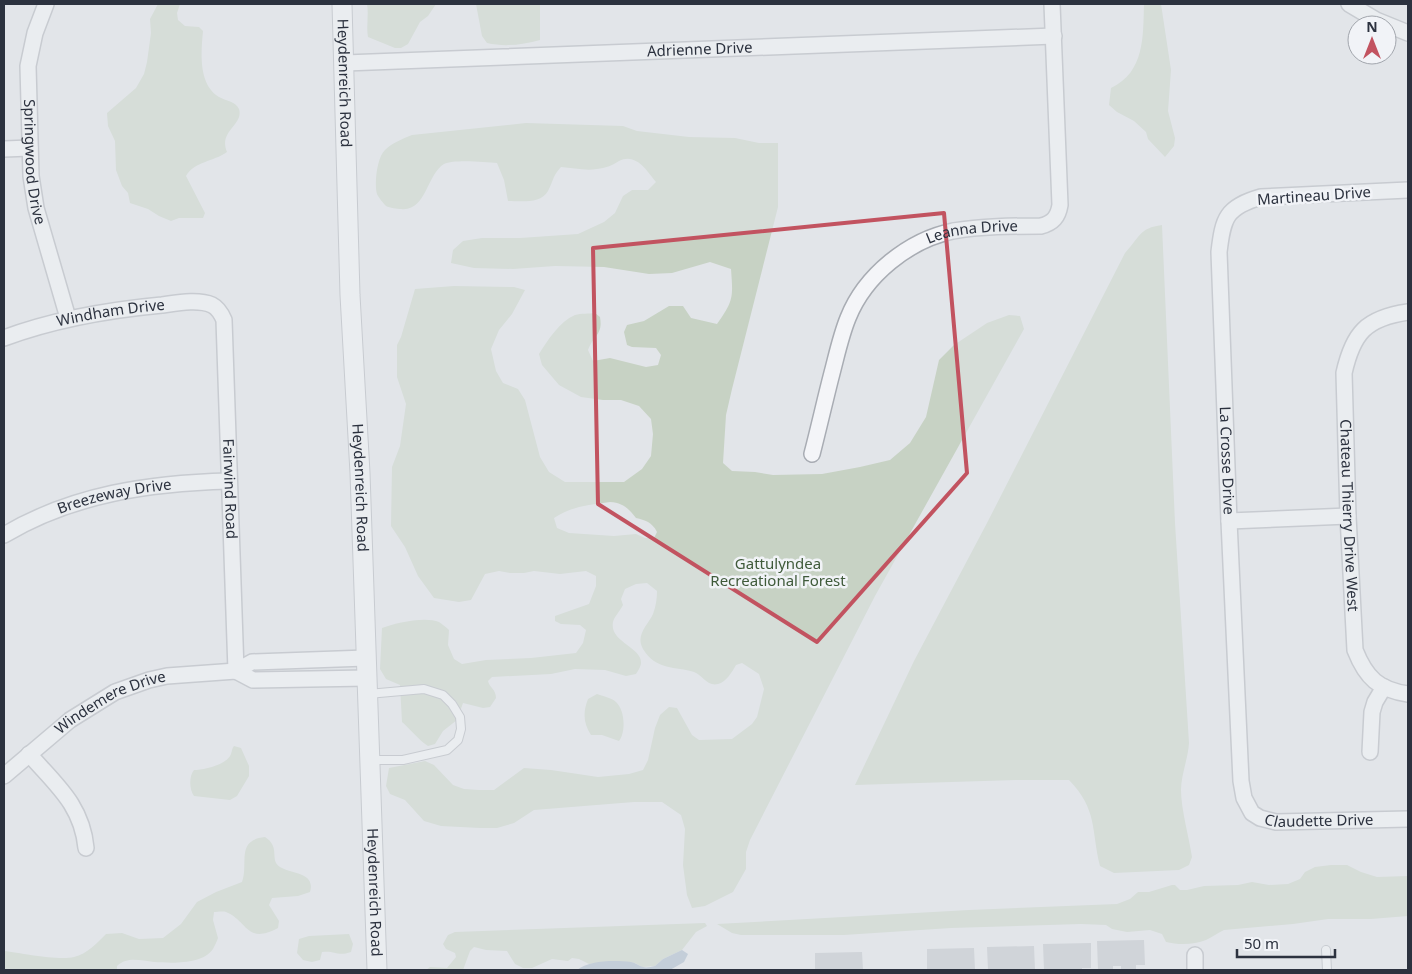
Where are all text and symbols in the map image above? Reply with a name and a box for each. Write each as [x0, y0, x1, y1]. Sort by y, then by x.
north arrow [1347, 15, 1397, 65]
text: N [1366, 17, 1378, 36]
street label: Heydenreich Road [333, 18, 357, 148]
street label: Adrienne Drive [647, 36, 753, 60]
street label: Springwood Drive [20, 99, 51, 227]
street label: Martineau Drive [1256, 181, 1371, 209]
street label: Leanna Drive [923, 215, 1018, 248]
street label: Windham Drive [55, 294, 166, 330]
street label: La Crosse Drive [1216, 406, 1240, 515]
street label: Chateau Thierry Drive West [1336, 419, 1364, 612]
street label: Heydenreich Road [348, 423, 374, 552]
street label: Fairwind Road [219, 438, 242, 539]
street label: Breezeway Drive [54, 473, 172, 518]
park label: Gattulyndea Recreational Forest [710, 553, 846, 590]
street label: Windemere Drive [50, 666, 167, 738]
street label: Claudette Drive [1263, 809, 1374, 831]
street label: Heydenreich Road [363, 828, 388, 957]
scale bar [1237, 926, 1334, 958]
text: 50 m [1244, 933, 1279, 953]

